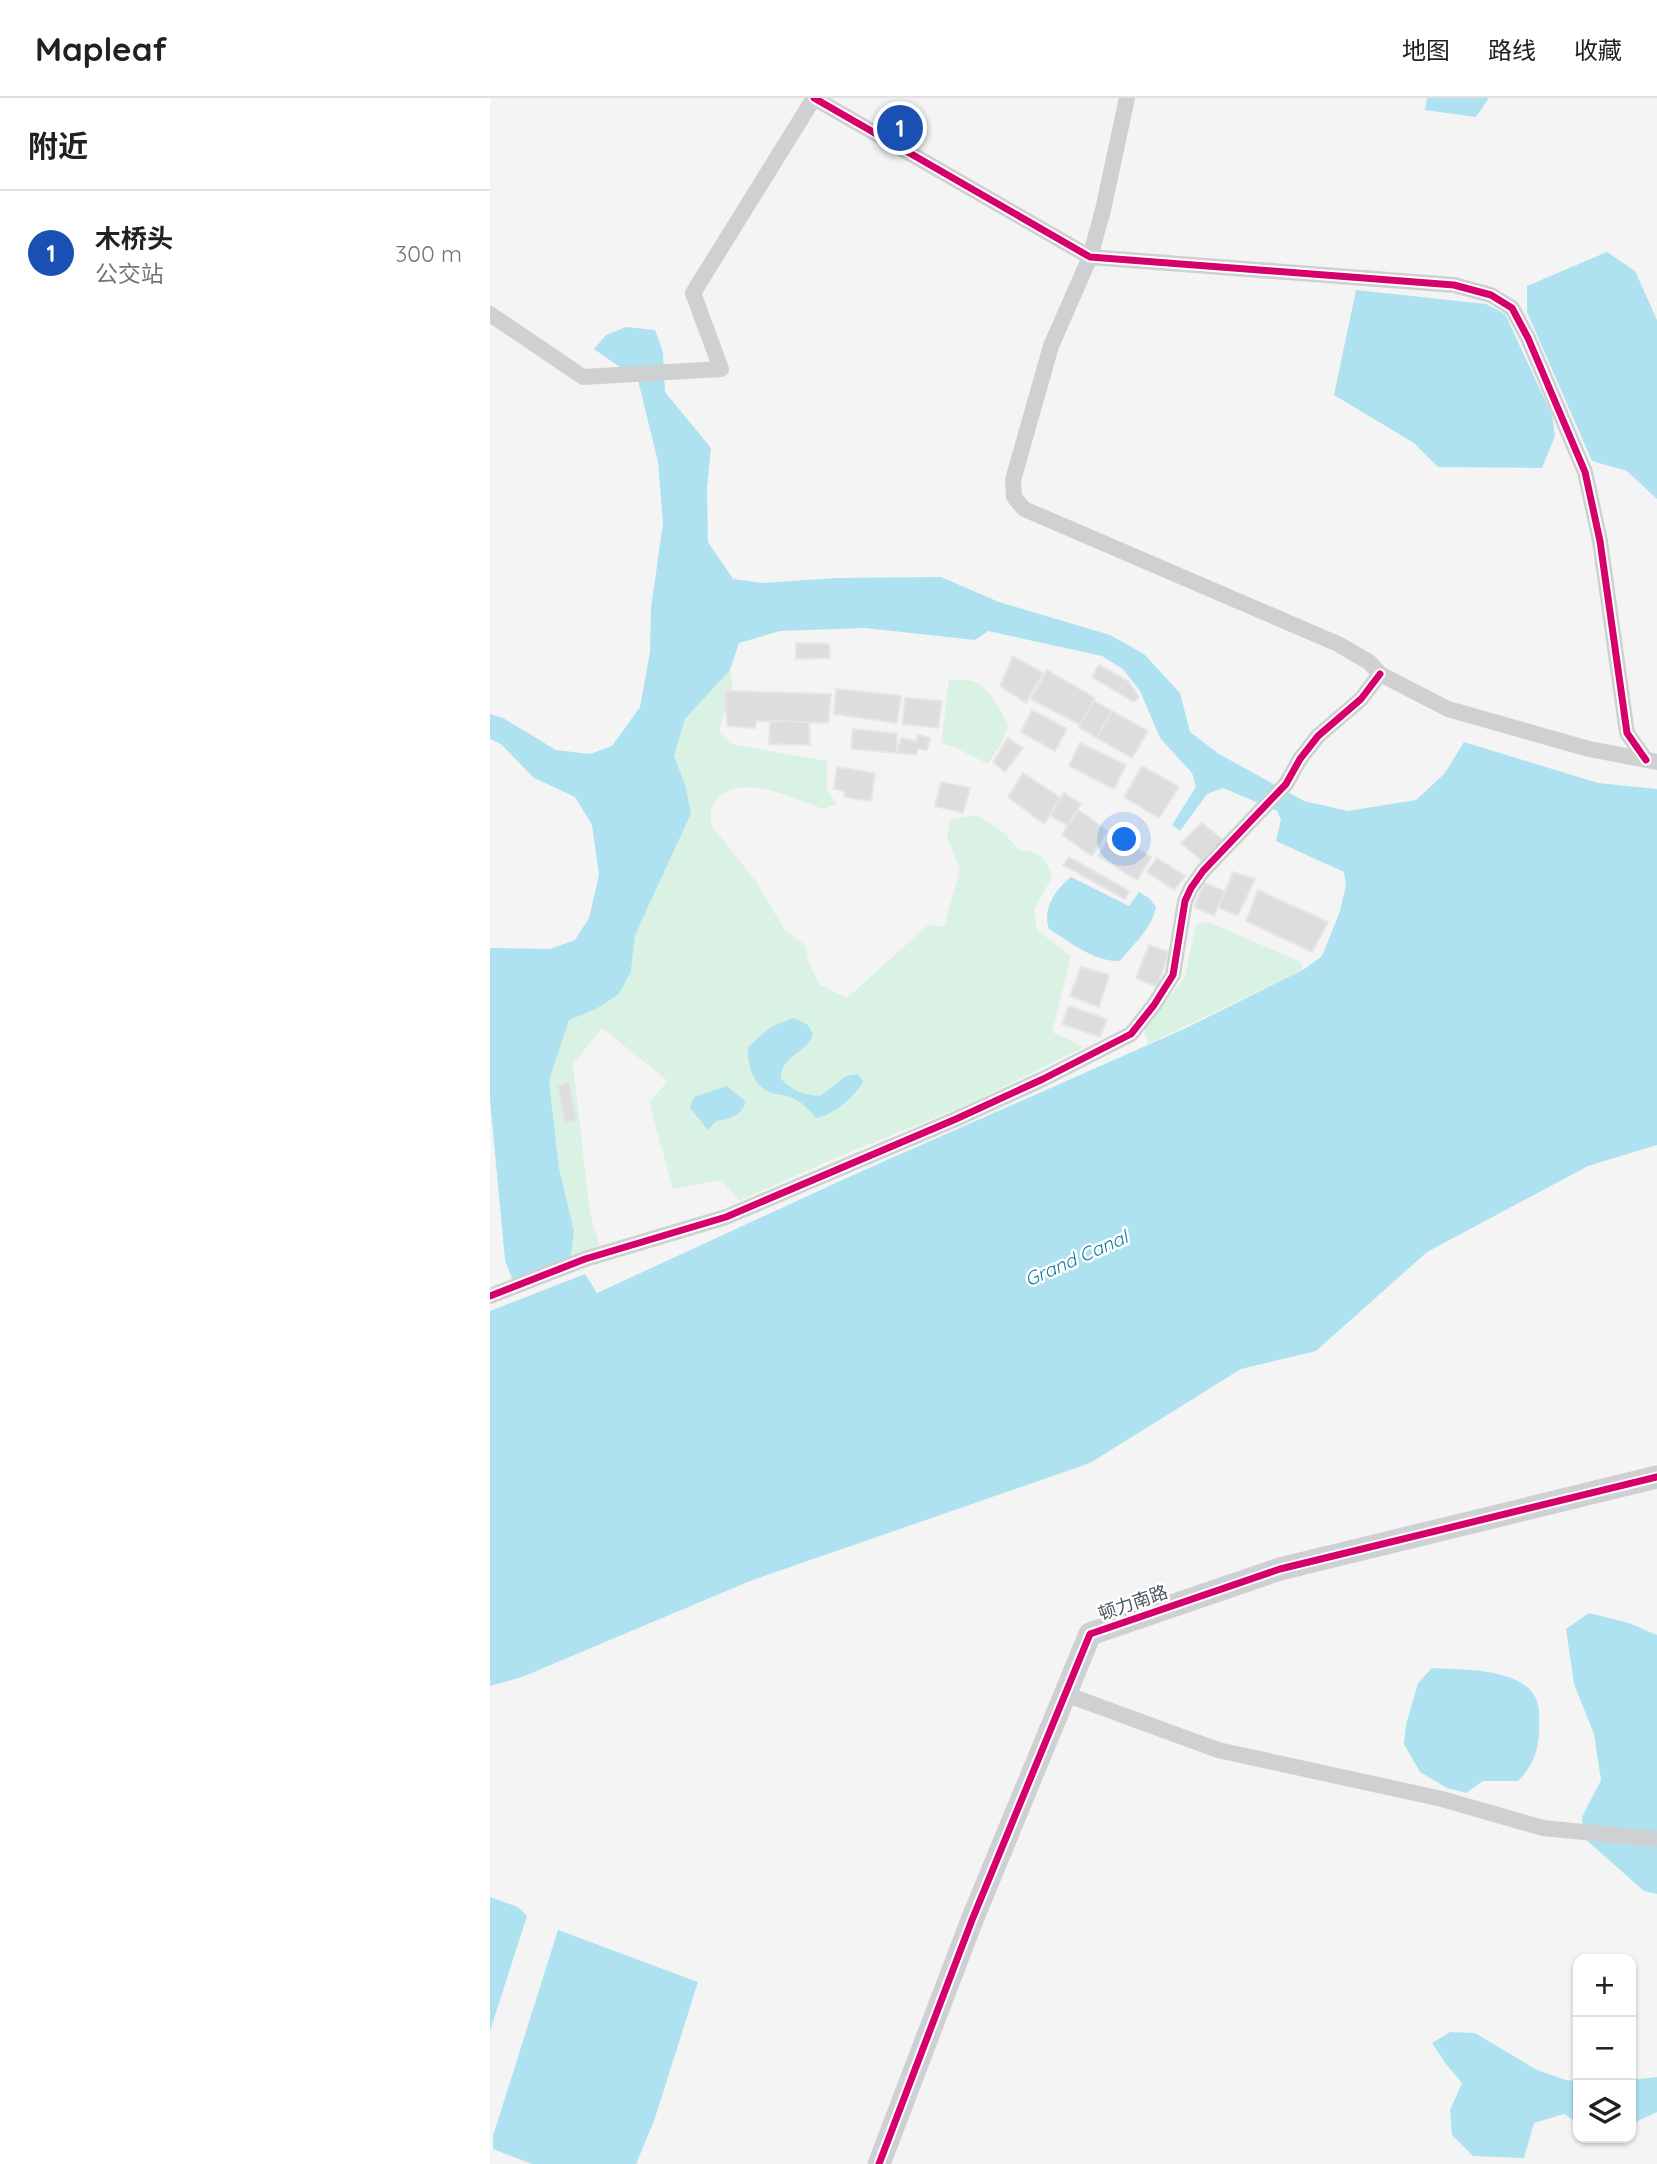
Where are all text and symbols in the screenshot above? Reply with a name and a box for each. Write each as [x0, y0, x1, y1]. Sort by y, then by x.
text: Mapleaf [35, 28, 167, 69]
text: 地图 [1402, 35, 1450, 65]
text: 路线 [1488, 35, 1536, 65]
text: 收藏 [1574, 35, 1622, 65]
pin: 1 [877, 102, 923, 154]
text: 附近 [28, 127, 88, 165]
text: 木桥头 [95, 222, 173, 255]
text: 1 [47, 239, 55, 268]
text: 300 m [395, 239, 462, 268]
text: 公交站 [95, 259, 164, 288]
your location [1107, 822, 1141, 856]
water label: Grand Canal [1021, 1224, 1134, 1291]
street label: 顿力南路 [1095, 1580, 1171, 1625]
map controls [1573, 1954, 1636, 2143]
button: + [1573, 1954, 1636, 2017]
button: − [1573, 2017, 1636, 2080]
button: layers [1573, 2080, 1636, 2143]

